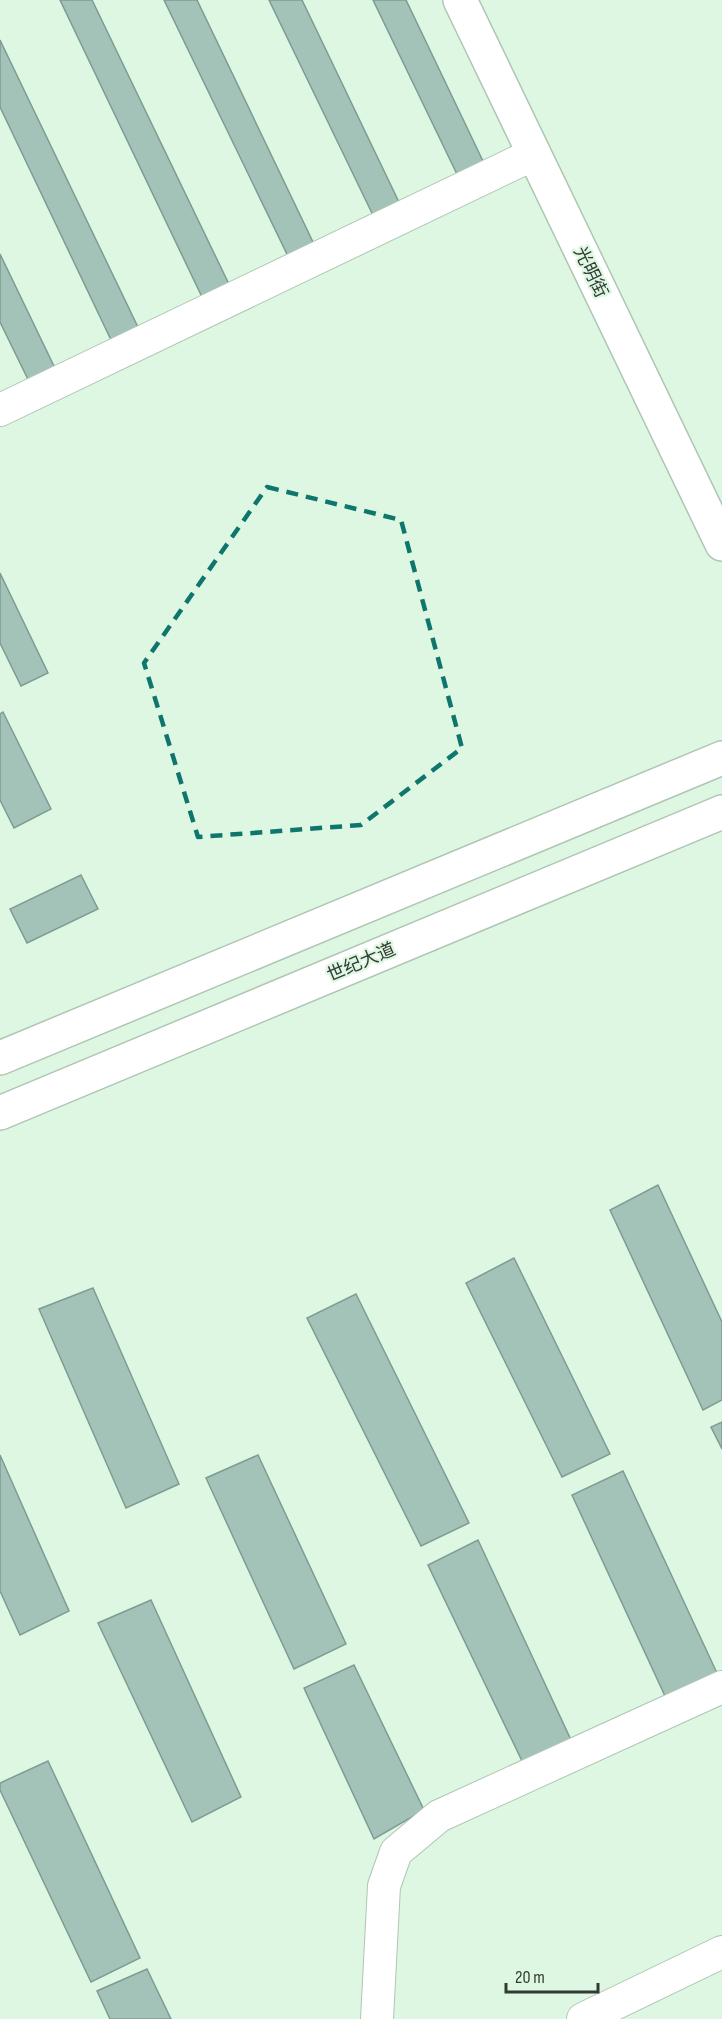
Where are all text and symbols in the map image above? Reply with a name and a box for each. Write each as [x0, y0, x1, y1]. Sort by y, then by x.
street label: 光明街 [569, 243, 612, 301]
street label: 世纪大道 [324, 939, 398, 986]
scale bar [506, 1956, 598, 1994]
text: 20 m [515, 1967, 545, 1988]

